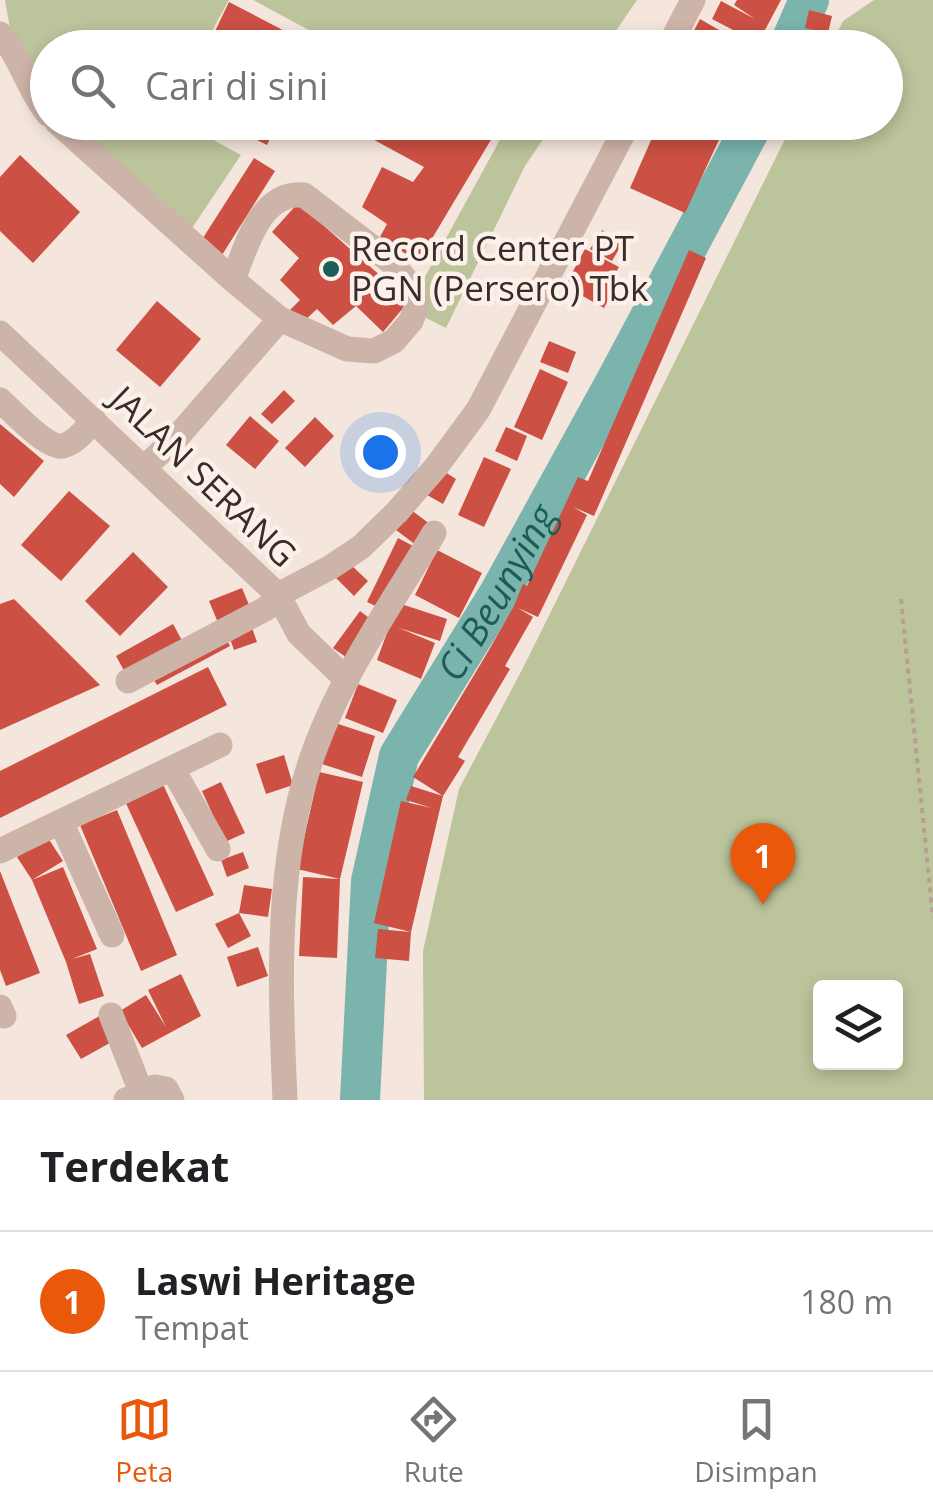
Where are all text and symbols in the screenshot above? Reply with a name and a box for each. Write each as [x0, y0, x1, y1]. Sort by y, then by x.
search box [30, 30, 903, 140]
icon: search [65, 58, 120, 113]
text: Cari di sini [145, 59, 328, 111]
place label: Record Center PT PGN (Persero) Tbk [351, 224, 649, 311]
marker: Record Center PT PGN (Persero) Tbk [320, 258, 342, 280]
street label: JALAN SERANG [99, 373, 307, 577]
your location [355, 427, 406, 478]
water label: Ci Beunying [424, 493, 568, 690]
pin: 1 [730, 822, 796, 905]
map controls [813, 980, 903, 1070]
button: layers [813, 980, 903, 1070]
text: Terdekat [40, 1137, 229, 1194]
text: Laswi Heritage [135, 1254, 416, 1306]
text: 1 [63, 1280, 82, 1323]
text: 180 m [800, 1280, 893, 1323]
text: Tempat [135, 1306, 249, 1349]
tab: Peta [115, 1392, 173, 1490]
tab: Rute [404, 1392, 464, 1490]
tab: Disimpan [694, 1392, 818, 1490]

